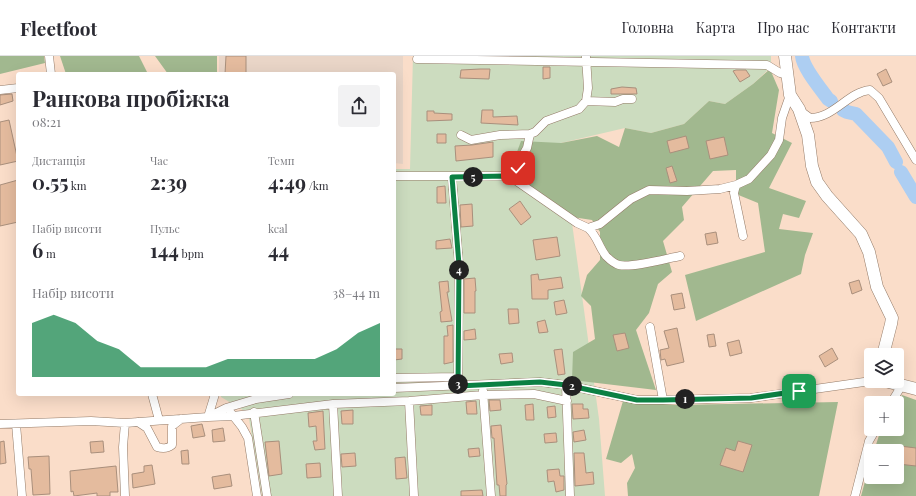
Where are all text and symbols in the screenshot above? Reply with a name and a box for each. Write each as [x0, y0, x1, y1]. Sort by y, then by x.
text: Fleetfoot [20, 15, 97, 41]
text: Головна [622, 18, 674, 37]
text: Карта [696, 18, 735, 37]
text: Про нас [757, 18, 809, 37]
text: Контакти [831, 18, 896, 37]
text: Ранкова пробіжка [32, 83, 230, 113]
button: share [338, 85, 380, 127]
text: 08:21 [32, 113, 61, 130]
pin [501, 151, 535, 185]
text: Дистанція [32, 153, 85, 168]
text: Час [150, 153, 168, 168]
text: Темп [268, 153, 294, 168]
icon: check [507, 157, 529, 179]
pin: 5 [463, 167, 483, 187]
text: 0.55 [32, 168, 68, 195]
text: 2:39 [150, 168, 187, 195]
text: 4:49 [268, 168, 306, 195]
text: 5 [470, 169, 476, 184]
text: km [68, 178, 87, 193]
text: /km [306, 178, 329, 193]
text: Набір висоти [32, 221, 102, 236]
text: Пульс [150, 221, 180, 236]
text: kcal [268, 221, 288, 236]
text: 6 [32, 236, 43, 263]
text: 144 [150, 236, 179, 263]
text: 44 [268, 236, 289, 263]
text: m [43, 246, 56, 261]
text: bpm [179, 246, 204, 261]
pin: 4 [449, 260, 469, 280]
text: 4 [456, 262, 462, 277]
text: Набір висоти [32, 284, 114, 301]
text: 38–44 m [332, 284, 380, 301]
map controls [864, 348, 904, 484]
button: layers [864, 348, 904, 388]
pin: 3 [448, 374, 468, 394]
pin [782, 374, 816, 408]
text: 3 [455, 376, 461, 391]
pin: 2 [562, 376, 582, 396]
text: 2 [569, 378, 575, 393]
icon: arrive [788, 380, 810, 402]
pin: 1 [675, 389, 695, 409]
text: 1 [683, 391, 687, 406]
button: + [864, 396, 904, 436]
button: − [864, 444, 904, 484]

